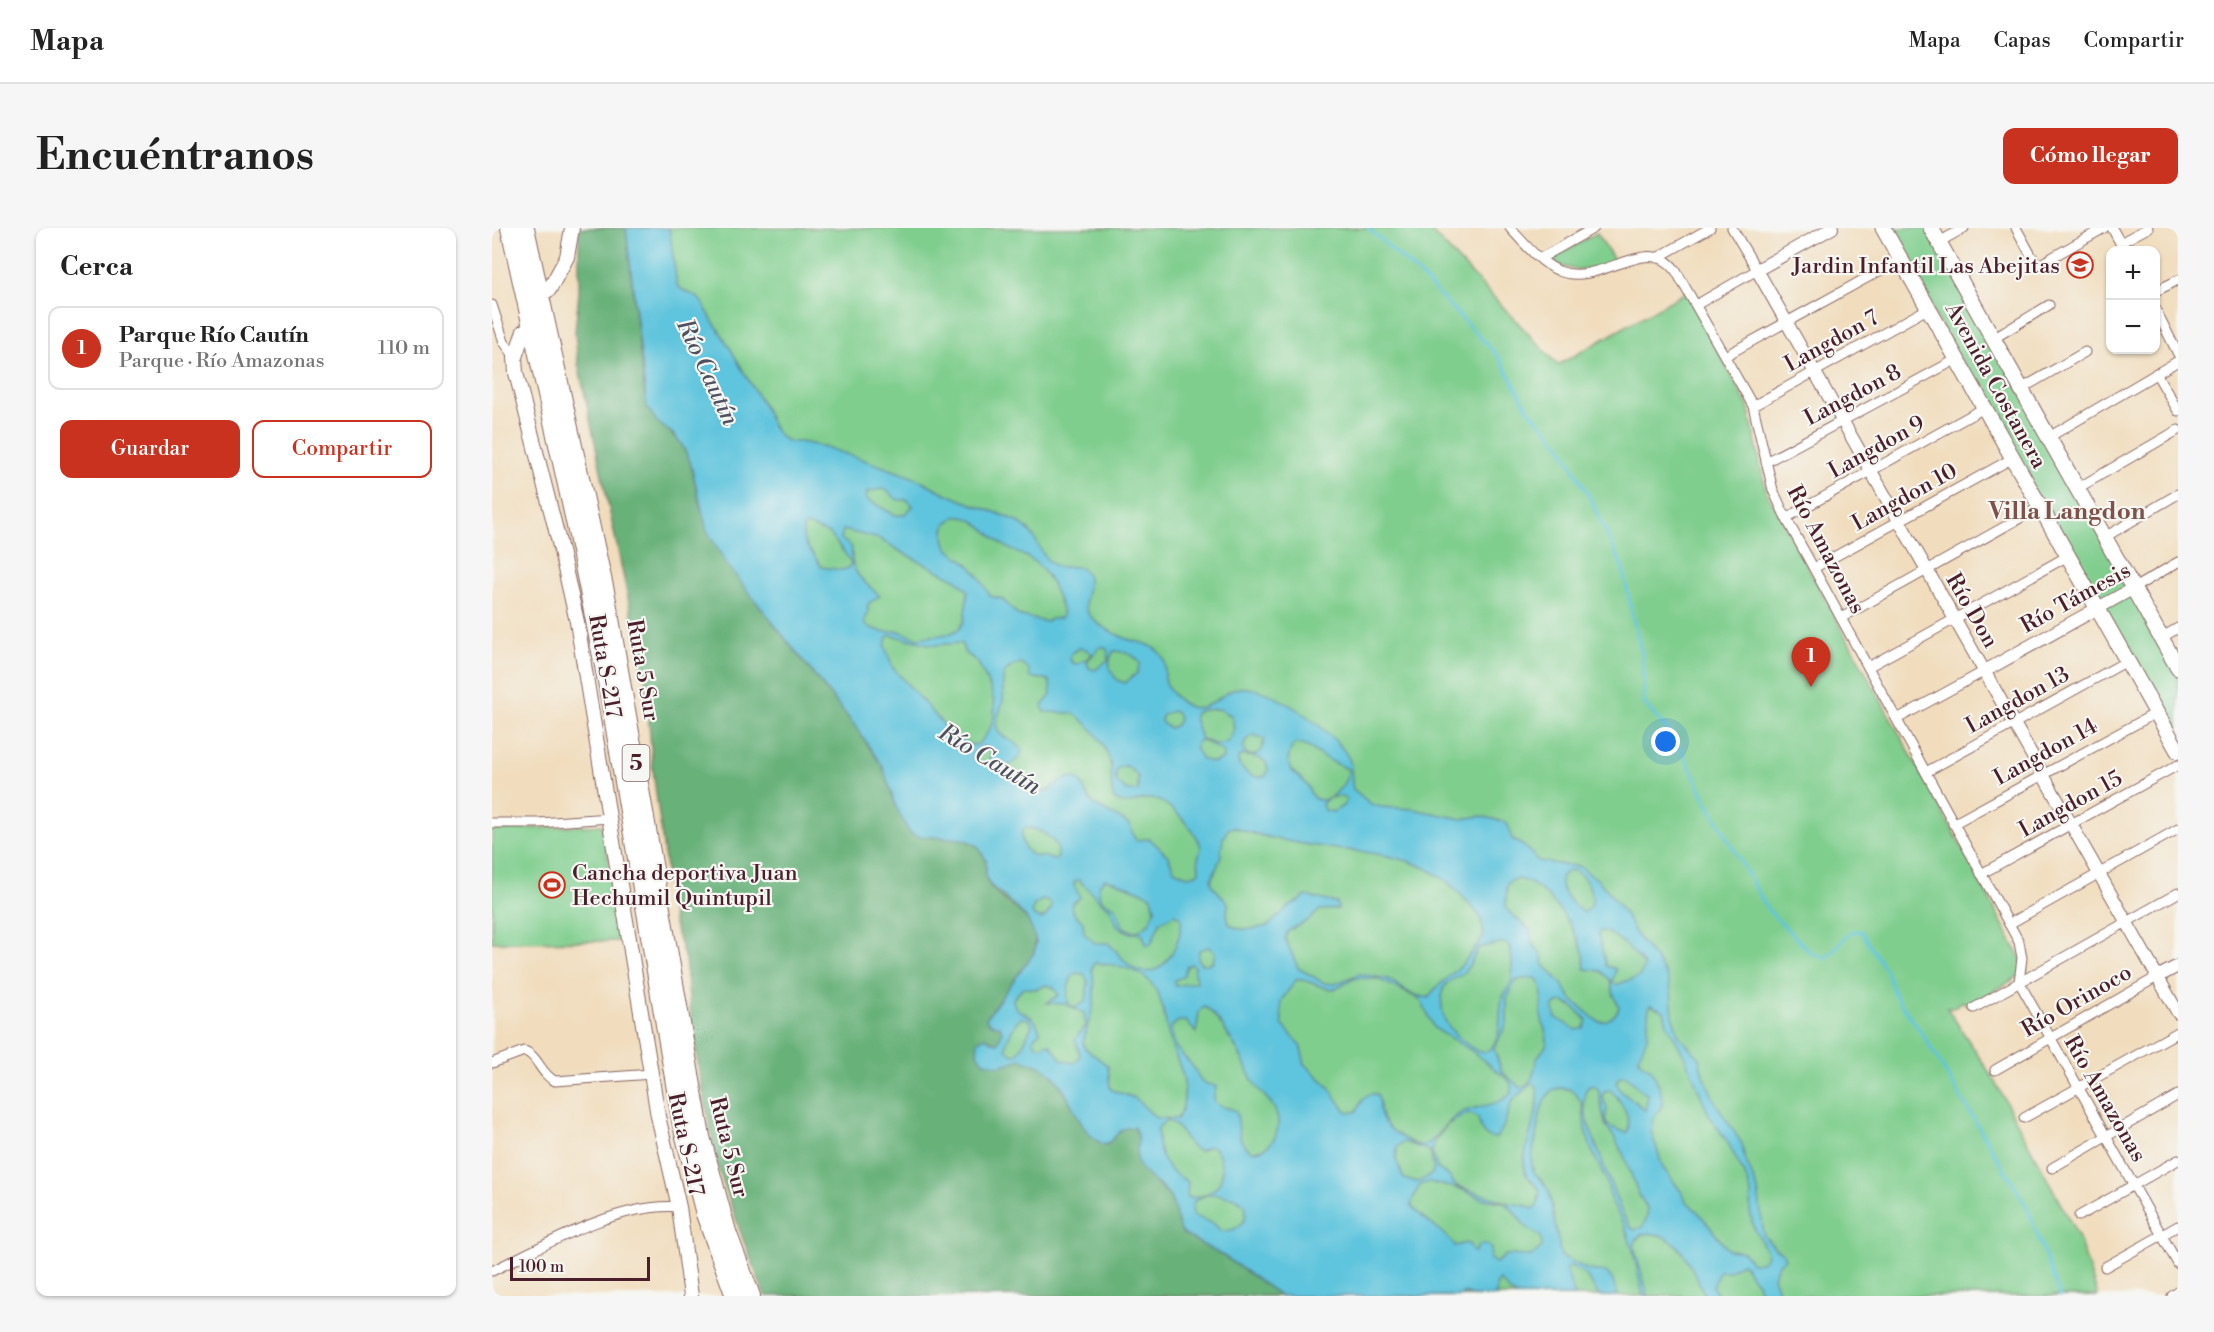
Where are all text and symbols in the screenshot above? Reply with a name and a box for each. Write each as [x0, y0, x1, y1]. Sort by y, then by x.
text: Mapa [30, 24, 104, 59]
text: Mapa [1909, 28, 1961, 54]
text: Capas [1994, 28, 2051, 54]
text: Compartir [2084, 28, 2184, 54]
button: Cómo llegar [2003, 128, 2178, 184]
text: Encuéntranos [36, 130, 314, 183]
map controls [2106, 246, 2160, 354]
button: + [2106, 246, 2160, 300]
school or university icon: Jardin Infantil Las Abejitas [2065, 250, 2095, 280]
text: Cerca [60, 251, 133, 283]
place label: Jardin Infantil Las Abejitas [1791, 253, 2060, 280]
street label: Avenida Costanera [1938, 297, 2053, 474]
button: − [2106, 300, 2160, 354]
street label: Langdon 7 [1780, 304, 1884, 378]
water label: Río Cautín [669, 313, 745, 431]
text: Parque Río Cautín [119, 322, 309, 349]
text: 1 [77, 336, 86, 361]
text: 110 m [378, 336, 430, 361]
text: Parque · Río Amazonas [119, 349, 324, 374]
street label: Langdon 8 [1799, 358, 1906, 432]
street label: Langdon 9 [1824, 410, 1930, 485]
button: Guardar [60, 420, 240, 478]
button: Compartir [252, 420, 432, 478]
street label: Langdon 10 [1847, 457, 1962, 537]
street label: Río Amazonas [1781, 481, 1871, 619]
district label: Villa Langdon [1987, 497, 2146, 527]
street label: Río Támesis [2016, 557, 2135, 640]
street label: Río Don [1940, 569, 2004, 653]
street label: Ruta S-217 [582, 612, 627, 720]
street label: Ruta 5 Sur [620, 617, 665, 723]
pin: 1 [1792, 638, 1830, 687]
street label: Langdon 13 [1961, 661, 2074, 740]
street label: Langdon 14 [1989, 713, 2102, 792]
water label: Río Cautín [932, 717, 1047, 802]
your location [1651, 727, 1680, 756]
road number: 5 [622, 745, 650, 781]
street label: Langdon 15 [2014, 765, 2127, 844]
place label: Cancha deportiva Juan Hechumil Quintupil [572, 860, 798, 912]
sports icon: Cancha deportiva Juan Hechumil Quintupil [537, 870, 567, 900]
street label: Río Orinoco [2017, 959, 2137, 1044]
street label: Río Amazonas [2058, 1031, 2152, 1167]
street label: Ruta S-217 [661, 1090, 710, 1199]
street label: Ruta 5 Sur [703, 1094, 754, 1201]
scale bar [510, 1254, 650, 1282]
text: 100 m [519, 1257, 564, 1277]

